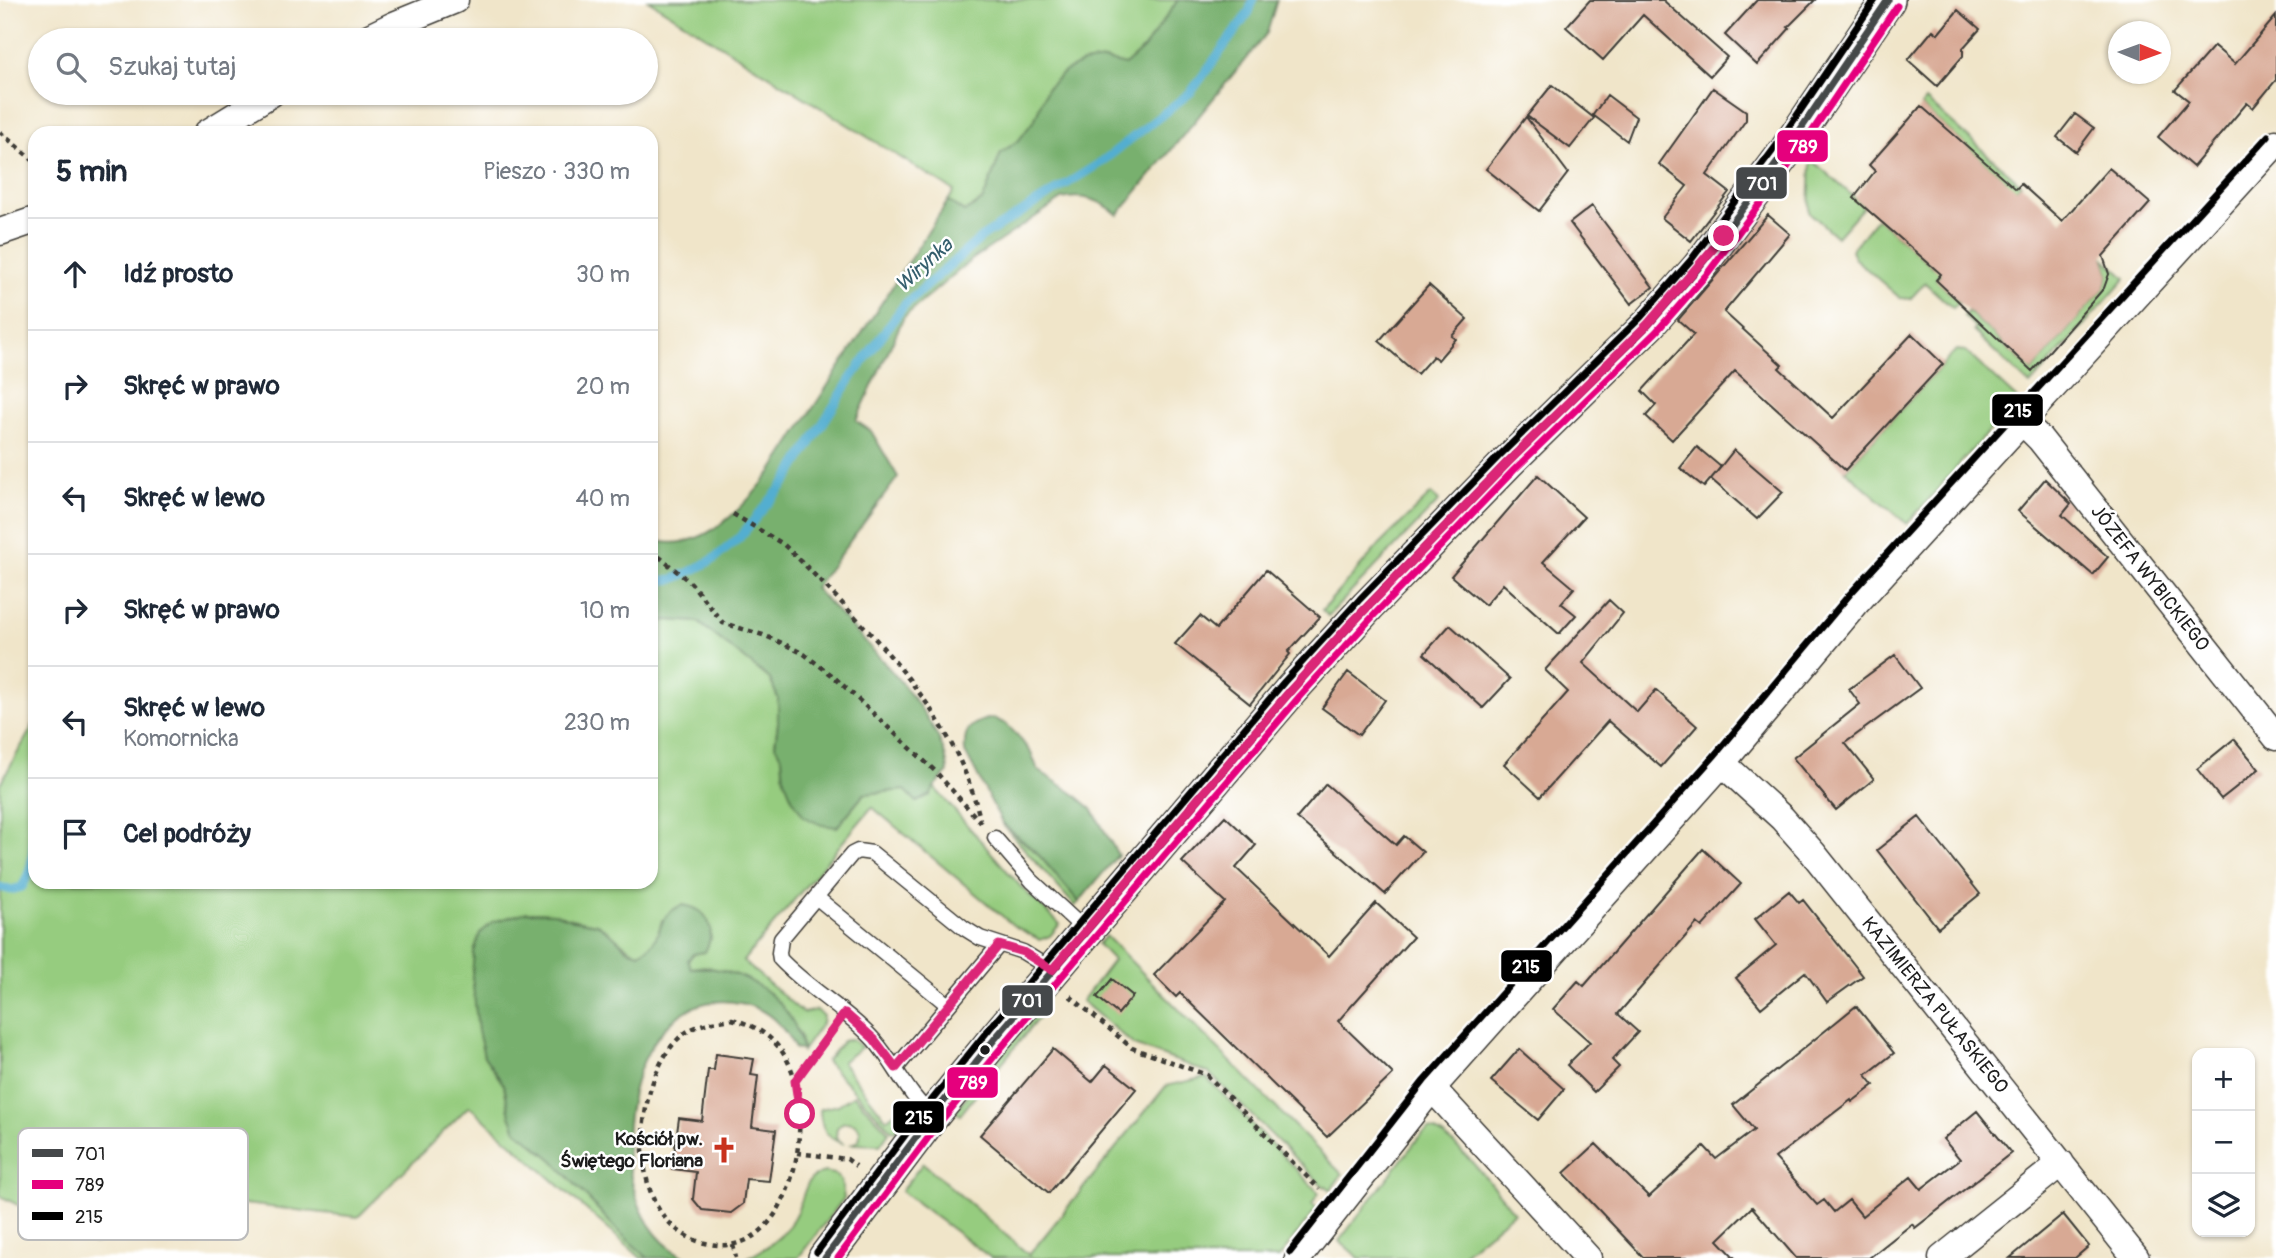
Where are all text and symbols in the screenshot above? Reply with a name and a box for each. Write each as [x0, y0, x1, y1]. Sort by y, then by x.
north arrow [2108, 21, 2171, 84]
search box [28, 28, 658, 105]
icon: search [52, 48, 90, 86]
text: Szukaj tutaj [108, 51, 236, 83]
line badge: 789 [1776, 129, 1829, 163]
text: 789 [1788, 135, 1818, 159]
text: 5 min [56, 153, 127, 190]
text: Pieszo · 330 m [483, 157, 630, 186]
line badge: 701 [1735, 166, 1788, 200]
text: 701 [1747, 172, 1777, 196]
route end [1708, 220, 1739, 251]
water label: Wirynka [889, 231, 959, 298]
icon: ahead [56, 255, 94, 293]
text: Idź prosto [123, 258, 233, 290]
text: 30 m [576, 260, 630, 289]
icon: right [56, 367, 94, 405]
text: Skręć w prawo [123, 370, 280, 402]
text: 20 m [576, 372, 630, 401]
line badge: 215 [1991, 393, 2044, 427]
text: 215 [2004, 399, 2032, 423]
icon: left [56, 479, 94, 517]
text: Skręć w lewo [123, 482, 265, 514]
text: 40 m [576, 484, 630, 513]
street label: JÓZEFA WYBICKIEGO [2085, 500, 2215, 656]
icon: right [56, 591, 94, 629]
text: Skręć w prawo [123, 594, 280, 626]
text: 10 m [580, 596, 630, 625]
text: Skręć w lewo [123, 692, 265, 724]
icon: left [56, 703, 94, 741]
text: 230 m [564, 708, 630, 737]
text: Komornicka [123, 724, 239, 753]
icon: arrive [56, 815, 94, 853]
text: Cel podróży [123, 818, 251, 850]
street label: KAZIMIERZA PUŁASKIEGO [1856, 912, 2014, 1098]
line badge: 215 [1500, 949, 1553, 983]
text: 215 [1512, 955, 1540, 979]
line badge: 701 [1001, 984, 1054, 1017]
text: 701 [1012, 989, 1042, 1013]
unlabelled marker [978, 1043, 992, 1057]
map controls [2192, 1048, 2255, 1237]
button: + [2192, 1048, 2255, 1111]
line badge: 789 [946, 1066, 999, 1099]
text: 789 [958, 1071, 988, 1095]
route start [784, 1098, 815, 1129]
line badge: 215 [892, 1100, 945, 1134]
text: 215 [905, 1106, 933, 1130]
button: − [2192, 1111, 2255, 1174]
place label: Kościół pw. Świętego Floriana [560, 1127, 703, 1173]
legend [18, 1128, 248, 1240]
church icon: Kościół pw. Świętego Floriana [709, 1135, 739, 1165]
text: 701 [75, 1142, 105, 1166]
text: 789 [75, 1173, 104, 1197]
button: layers [2192, 1174, 2255, 1237]
text: 215 [75, 1205, 103, 1229]

